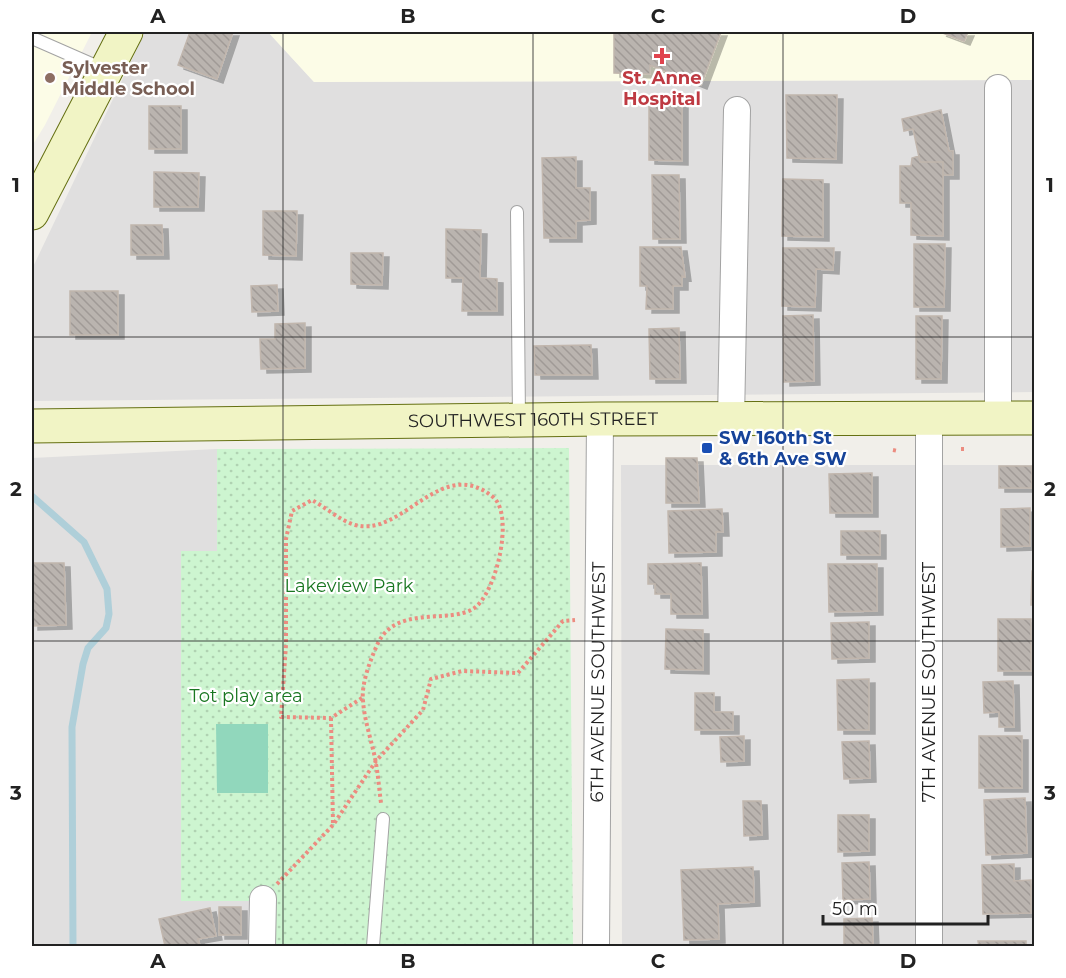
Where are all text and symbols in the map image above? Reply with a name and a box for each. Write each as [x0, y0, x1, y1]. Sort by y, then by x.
text: A [149, 4, 166, 28]
text: B [400, 4, 416, 28]
text: C [651, 4, 666, 28]
text: D [900, 4, 916, 28]
marker: St. Anne Hospital [653, 47, 671, 65]
place label: Sylvester Middle School [62, 57, 195, 100]
place label: St. Anne Hospital [622, 67, 702, 110]
marker: Sylvester Middle School [43, 71, 57, 85]
text: 1 [12, 173, 20, 197]
text: 1 [1046, 173, 1054, 197]
street label: SOUTHWEST 160TH STREET [408, 408, 659, 432]
place label: SW 160th St & 6th Ave SW [719, 427, 847, 470]
marker: SW 160th St & 6th Ave SW [700, 441, 714, 455]
text: 2 [10, 477, 22, 501]
text: 2 [1044, 477, 1056, 501]
street label: 6TH AVENUE SOUTHWEST [586, 561, 610, 802]
street label: 7TH AVENUE SOUTHWEST [918, 561, 940, 802]
park label: Lakeview Park [284, 575, 414, 597]
park label: Tot play area [189, 685, 303, 707]
text: 3 [9, 781, 22, 805]
text: 3 [1043, 781, 1056, 805]
scale bar [823, 888, 988, 926]
text: 50 m [832, 898, 878, 920]
text: A [149, 949, 166, 973]
text: B [400, 949, 416, 973]
text: C [651, 949, 666, 973]
text: D [900, 949, 916, 973]

